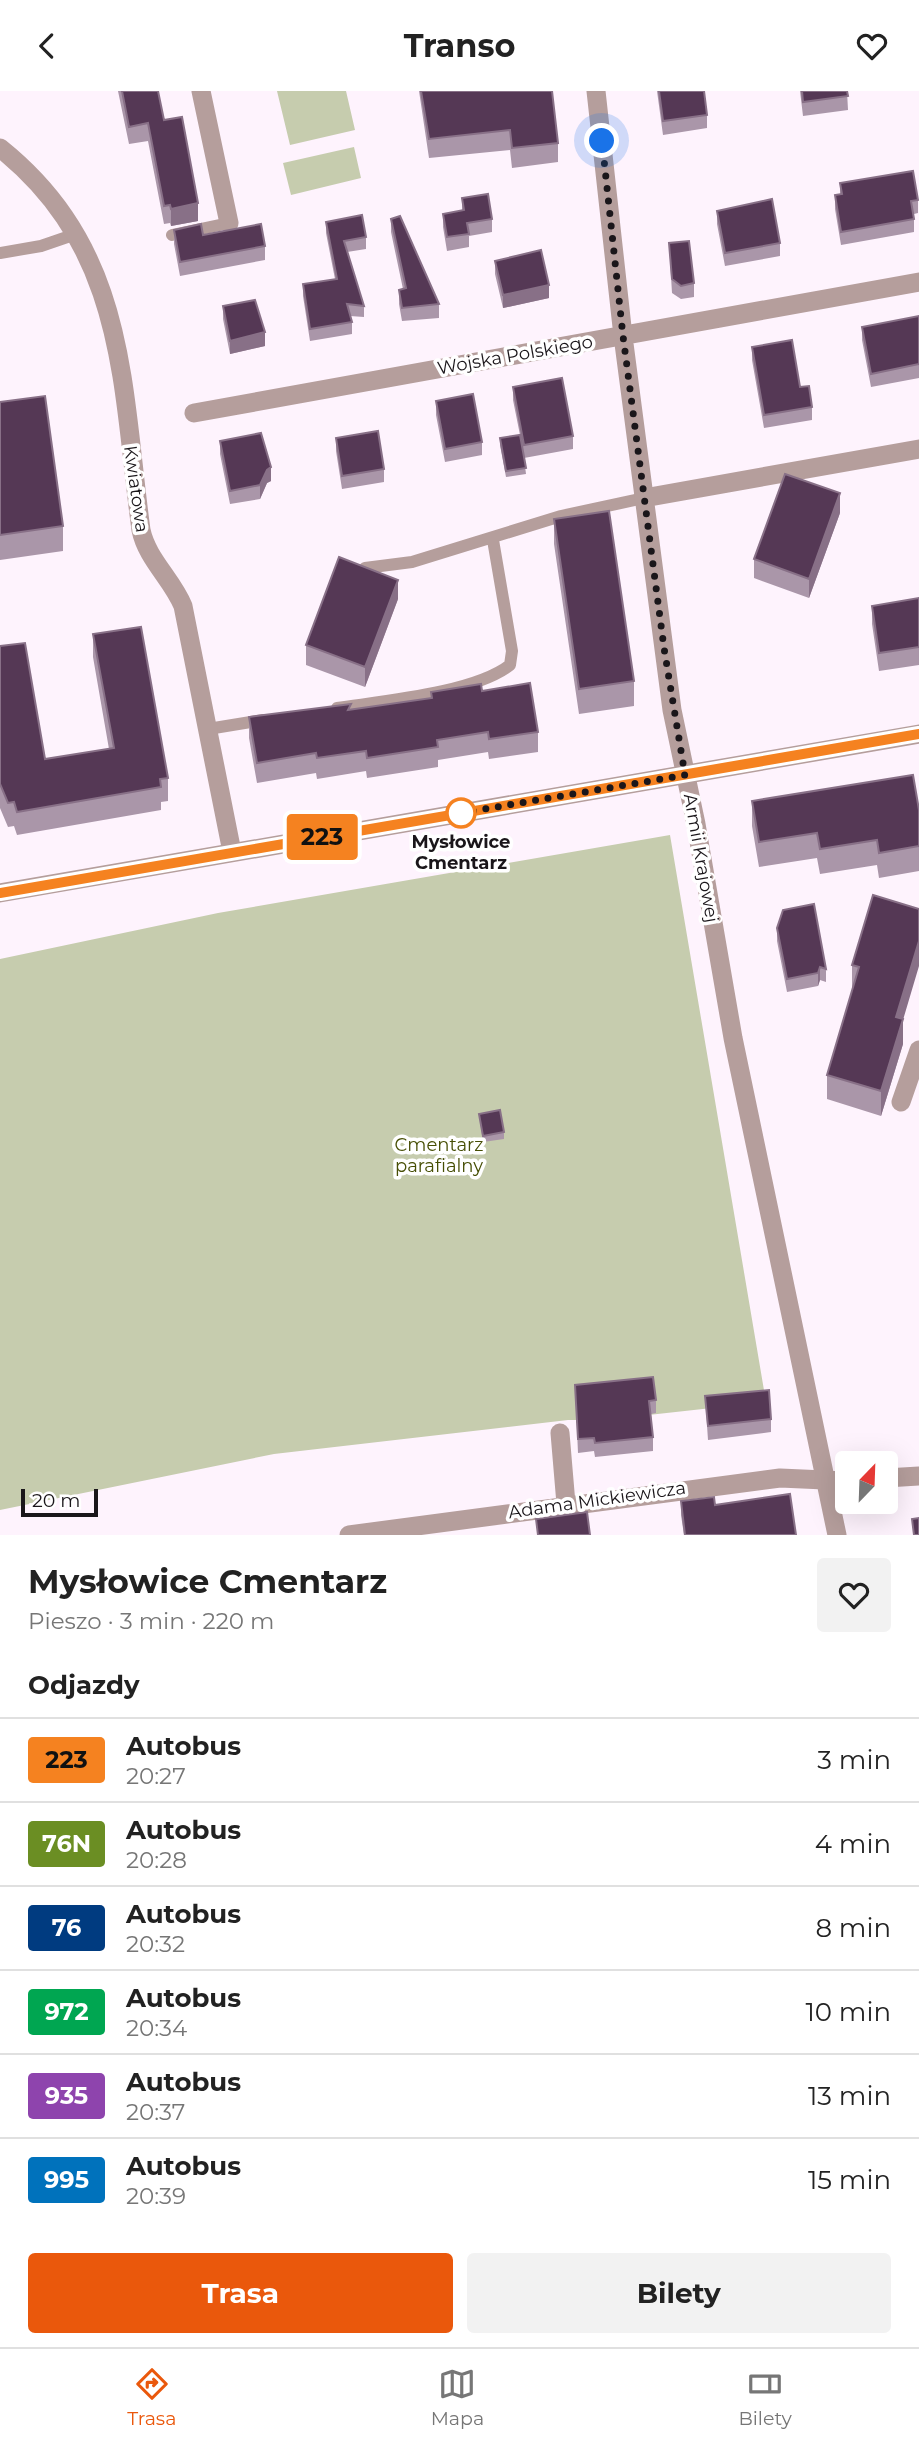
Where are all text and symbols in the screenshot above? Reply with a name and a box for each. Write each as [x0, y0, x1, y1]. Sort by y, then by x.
text: Transo [404, 26, 515, 65]
icon: back [28, 27, 66, 65]
icon: heart [853, 27, 891, 65]
your location [584, 123, 619, 158]
street label: Wojska Polskiego [435, 330, 595, 380]
street label: Kwiatowa [119, 444, 153, 534]
street label: Armii Krajowej [679, 792, 723, 924]
marker: Mysłowice Cmentarz [446, 798, 476, 828]
line badge: 223 [282, 814, 362, 860]
text: 223 [301, 822, 343, 851]
place label: Mysłowice Cmentarz [412, 831, 510, 874]
park label: Cmentarz parafialny [395, 1134, 483, 1177]
north arrow [835, 1451, 898, 1514]
map controls [835, 1451, 898, 1514]
street label: Adama Mickiewicza [507, 1477, 687, 1523]
scale bar [21, 1486, 98, 1518]
text: 20 m [32, 1489, 80, 1512]
button: heart [817, 1558, 891, 1632]
text: Mysłowice Cmentarz [28, 1561, 387, 1601]
text: Pieszo · 3 min · 220 m [28, 1607, 274, 1635]
text: Odjazdy [28, 1669, 139, 1701]
text: Autobus [126, 1730, 241, 1762]
text: 3 min [817, 1744, 891, 1776]
text: 223 [45, 1745, 88, 1774]
text: 20:27 [126, 1762, 186, 1790]
text: Autobus [126, 1814, 241, 1846]
text: 4 min [815, 1828, 891, 1860]
text: 76N [42, 1829, 91, 1858]
text: 20:28 [126, 1846, 187, 1874]
text: Autobus [126, 1898, 241, 1930]
text: 8 min [815, 1912, 891, 1944]
text: 76 [52, 1913, 81, 1942]
text: 20:32 [126, 1930, 185, 1958]
text: Autobus [126, 1982, 241, 2014]
text: 10 min [805, 1996, 891, 2028]
text: 972 [44, 1997, 89, 2026]
text: 20:34 [126, 2014, 187, 2042]
text: Autobus [126, 2066, 241, 2098]
text: 13 min [808, 2080, 891, 2112]
text: 935 [45, 2081, 88, 2110]
text: 20:37 [126, 2098, 185, 2126]
text: Autobus [126, 2150, 241, 2182]
text: 15 min [808, 2164, 891, 2196]
text: 995 [44, 2165, 89, 2194]
text: 20:39 [126, 2182, 186, 2210]
button: Trasa [28, 2253, 453, 2333]
button: Bilety [467, 2253, 891, 2333]
tab: Trasa [127, 2365, 176, 2430]
tab: Mapa [431, 2365, 484, 2430]
tab: Bilety [738, 2365, 792, 2430]

